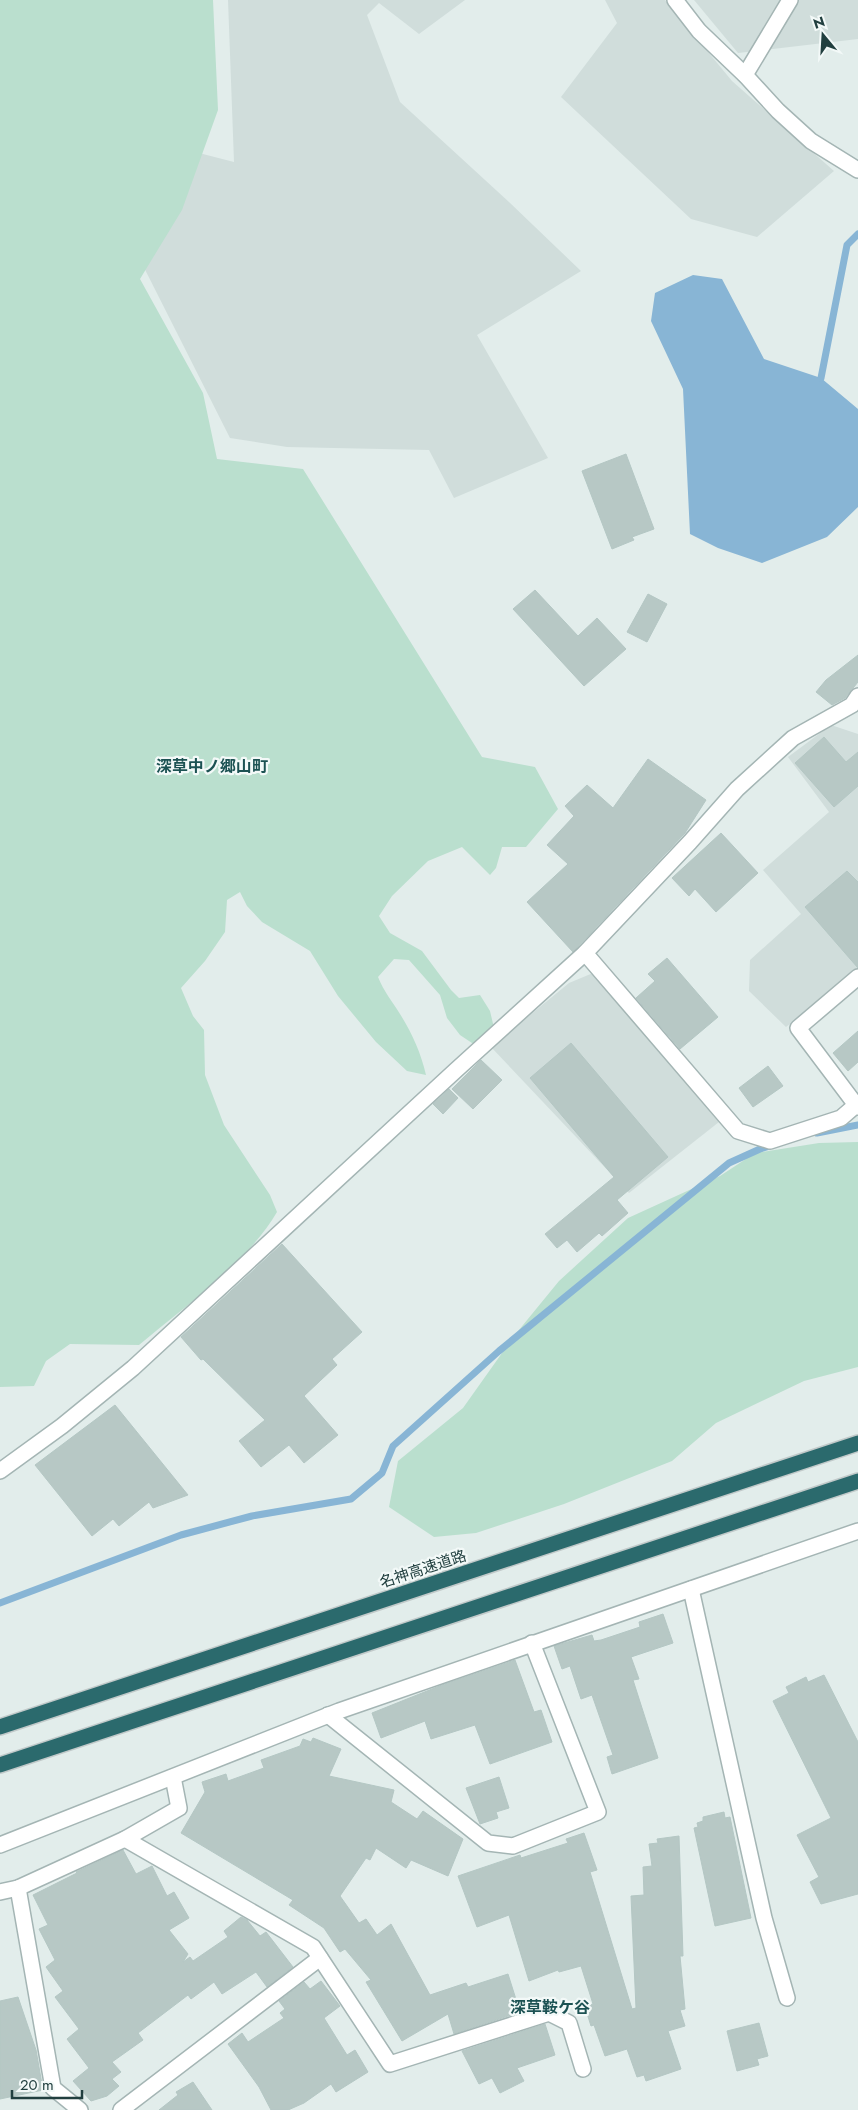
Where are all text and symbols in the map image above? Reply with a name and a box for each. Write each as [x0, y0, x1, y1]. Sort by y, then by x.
north arrow [798, 10, 848, 60]
text: N [811, 11, 827, 34]
district label: 深草中ノ郷山町 [156, 755, 268, 778]
street label: 名神高速道路 [377, 1545, 469, 1593]
district label: 深草鞍ケ谷 [510, 1996, 590, 2019]
scale bar [12, 2068, 82, 2100]
text: 20 m [20, 2074, 54, 2096]

